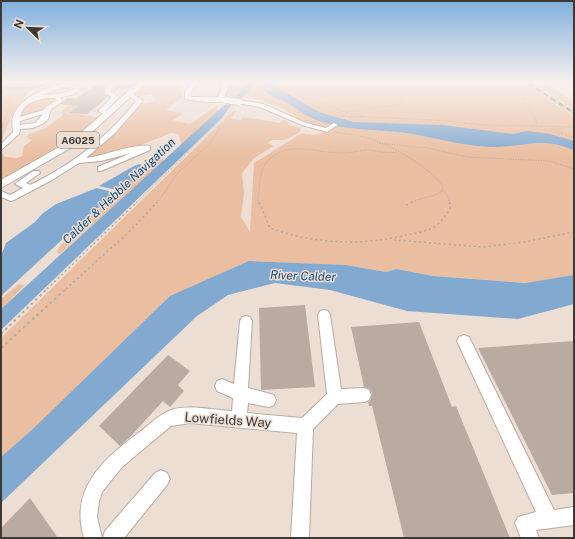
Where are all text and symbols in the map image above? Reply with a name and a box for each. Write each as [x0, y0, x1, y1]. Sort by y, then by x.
north arrow [8, 8, 48, 48]
text: N [12, 18, 26, 30]
road number: A6025 [57, 132, 99, 148]
water label: Calder & Hebble Navigation [60, 135, 178, 247]
water label: River Calder [270, 268, 337, 284]
street label: Lowfields Way [184, 409, 272, 431]

